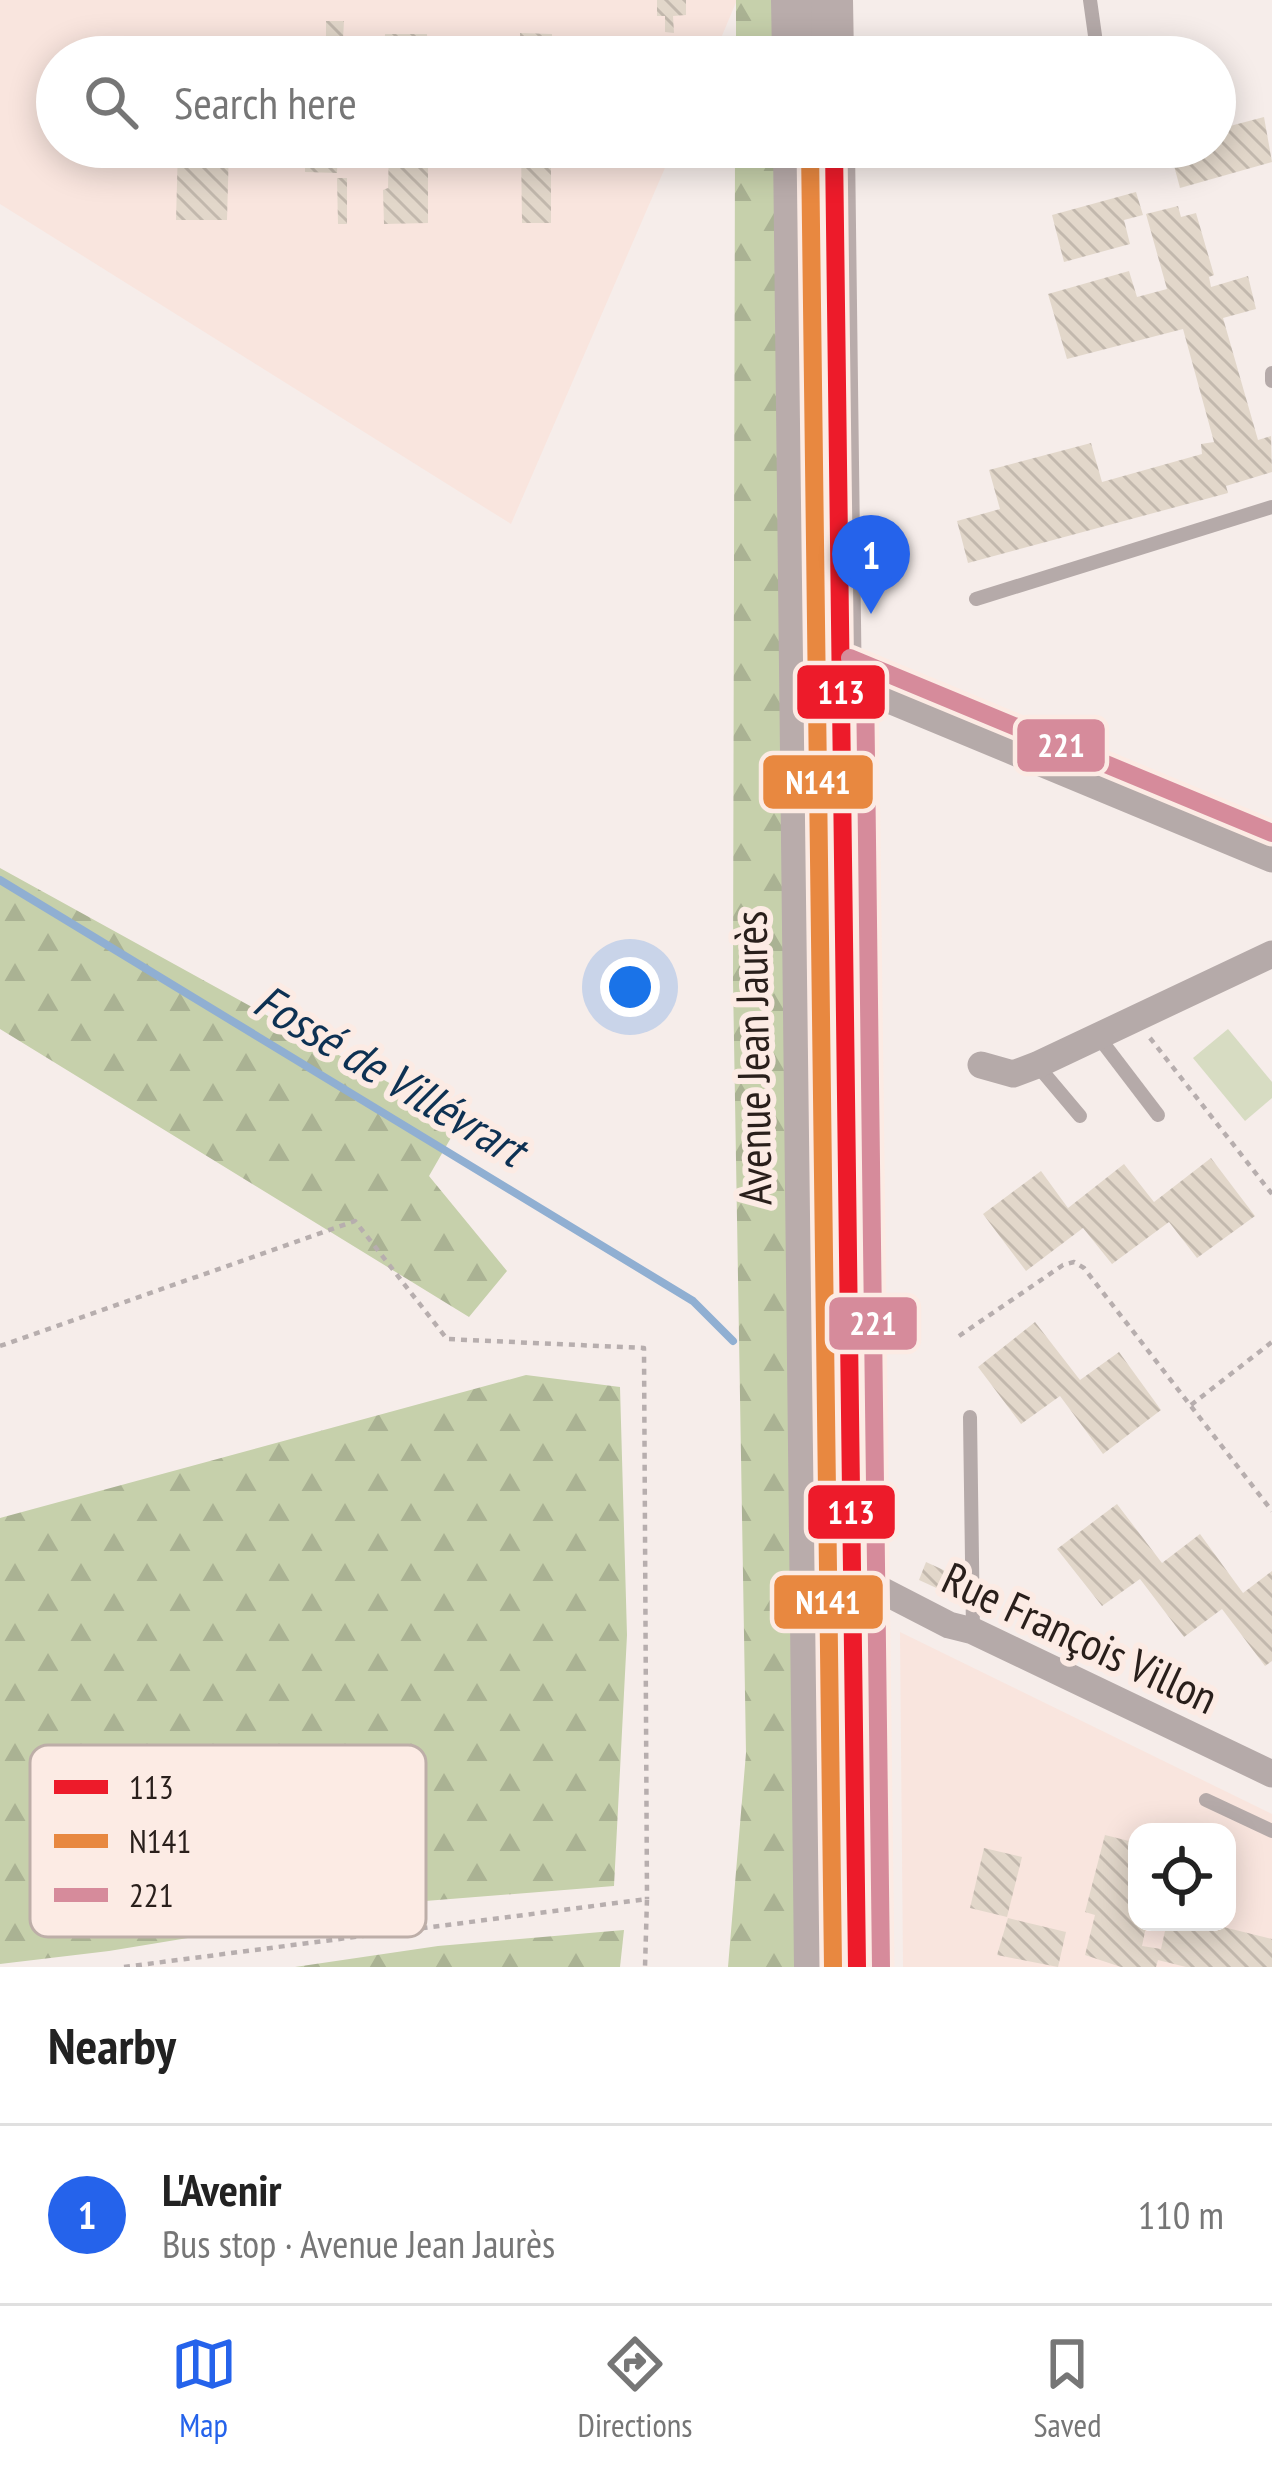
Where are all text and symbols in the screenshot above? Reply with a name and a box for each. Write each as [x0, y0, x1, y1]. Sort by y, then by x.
search box [36, 36, 1236, 168]
icon: search [78, 69, 144, 135]
text: Search here [174, 73, 357, 131]
pin: 1 [832, 515, 910, 614]
line badge: 113 [795, 663, 887, 721]
text: 113 [817, 670, 865, 713]
line badge: 221 [1015, 717, 1107, 774]
text: 221 [1037, 723, 1085, 766]
line badge: N141 [761, 753, 875, 811]
text: N141 [785, 760, 851, 803]
street label: Avenue Jean Jaurès [720, 910, 784, 1206]
your location [600, 957, 660, 1017]
water label: Fossé de Villévrart [244, 969, 541, 1182]
line badge: 221 [827, 1295, 919, 1352]
text: 221 [849, 1301, 897, 1344]
line badge: 113 [806, 1483, 897, 1541]
text: 113 [827, 1490, 875, 1533]
street label: Rue François Villon [934, 1548, 1227, 1726]
line badge: N141 [772, 1573, 885, 1631]
text: N141 [795, 1580, 861, 1623]
legend [30, 1745, 426, 1937]
text: 113 [129, 1765, 174, 1808]
text: N141 [129, 1819, 191, 1862]
map controls [1128, 1823, 1236, 1931]
button: locate [1128, 1823, 1236, 1931]
text: 221 [129, 1873, 174, 1916]
text: Nearby [48, 2012, 176, 2078]
text: L'Avenir [162, 2160, 281, 2218]
text: 1 [78, 2189, 96, 2240]
text: 110 m [1138, 2189, 1224, 2240]
text: Bus stop · Avenue Jean Jaurès [162, 2218, 555, 2269]
tab: Map [171, 2331, 237, 2446]
tab: Directions [578, 2331, 692, 2446]
tab: Saved [1033, 2331, 1101, 2446]

